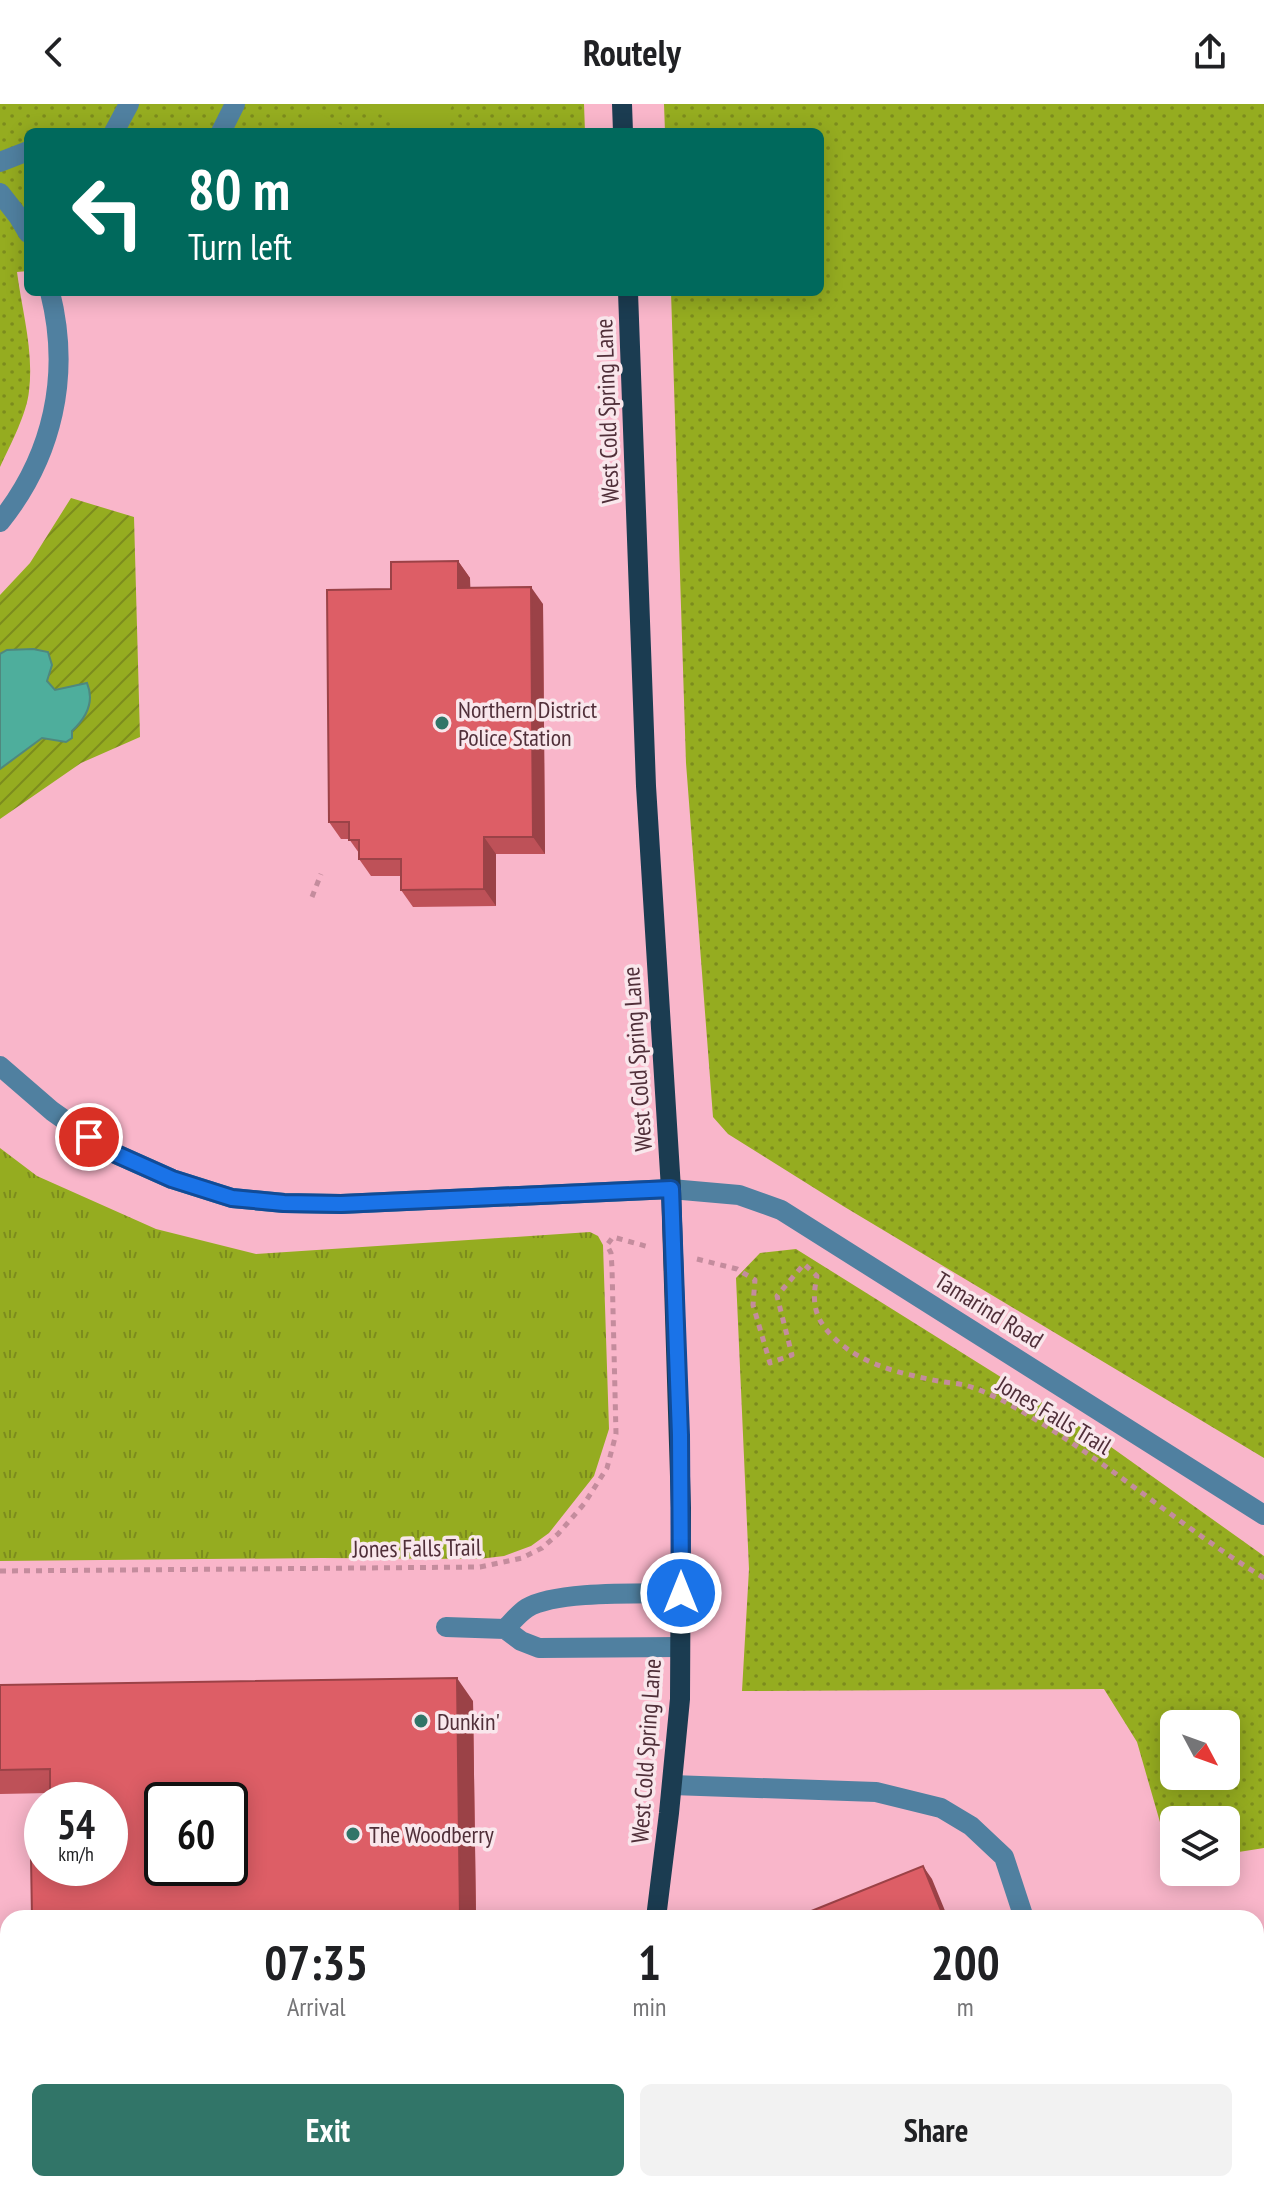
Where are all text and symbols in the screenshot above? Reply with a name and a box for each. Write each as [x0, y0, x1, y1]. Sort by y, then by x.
text: Routely [583, 29, 681, 76]
icon: back [32, 30, 76, 74]
icon: share [1188, 30, 1232, 74]
text: 80 m [188, 153, 290, 225]
icon: left [56, 160, 160, 264]
text: Turn left [188, 223, 292, 270]
street label: West Cold Spring Lane [588, 318, 626, 504]
place label: Northern District Police Station [458, 694, 598, 753]
marker: Northern District Police Station [433, 714, 451, 732]
street label: West Cold Spring Lane [615, 966, 659, 1152]
pin [55, 1103, 123, 1171]
icon: arrive [67, 1115, 111, 1159]
street label: Tamarind Road [929, 1264, 1049, 1356]
street label: Jones Falls Trail [990, 1368, 1118, 1462]
street label: Jones Falls Trail [351, 1531, 482, 1565]
position arrow [639, 1551, 723, 1635]
street label: West Cold Spring Lane [624, 1658, 668, 1844]
place label: Dunkin' [437, 1706, 500, 1737]
north arrow [1160, 1710, 1240, 1790]
map controls [1160, 1710, 1240, 1886]
marker: Dunkin' [412, 1712, 430, 1730]
speed limit sign: 60 [144, 1782, 248, 1886]
text: 54 [57, 1798, 95, 1850]
button: layers [1160, 1806, 1240, 1886]
place label: The Woodberry [369, 1819, 494, 1850]
marker: The Woodberry [344, 1825, 362, 1843]
text: km/h [58, 1841, 94, 1867]
text: 07:35 [264, 1931, 368, 1993]
text: 1 [638, 1931, 661, 1993]
text: 200 [931, 1931, 1000, 1993]
text: Arrival [287, 1990, 346, 2023]
text: min [632, 1990, 666, 2023]
text: m [957, 1990, 974, 2023]
button: Exit [32, 2084, 624, 2176]
button: Share [640, 2084, 1232, 2176]

